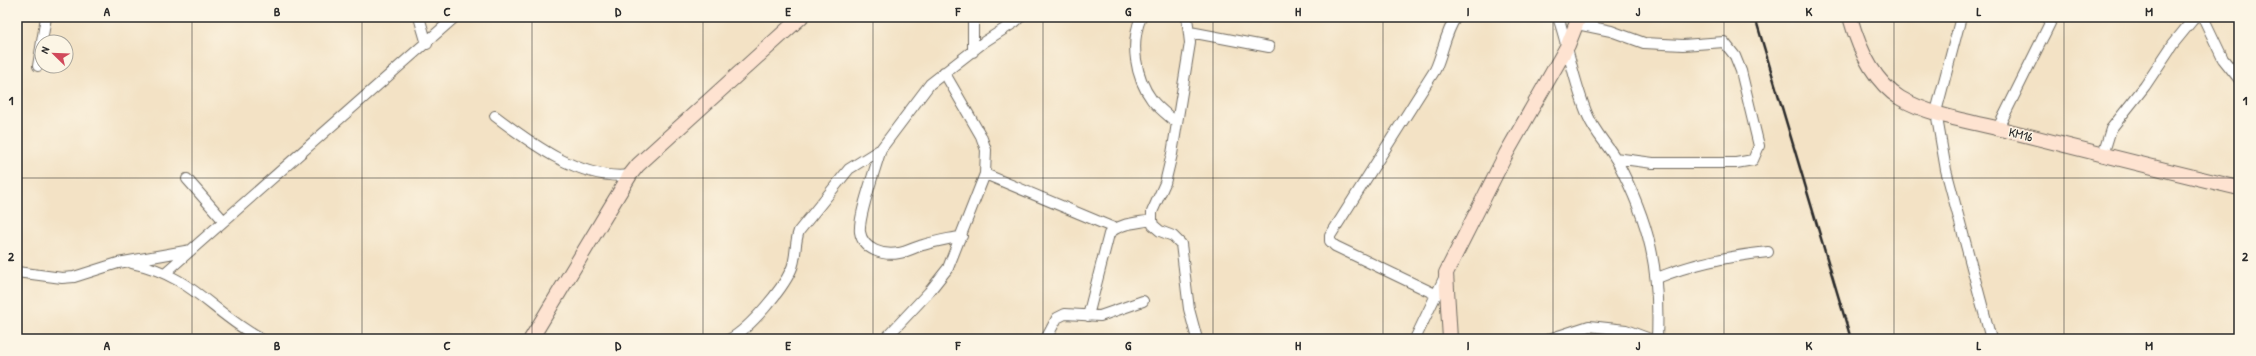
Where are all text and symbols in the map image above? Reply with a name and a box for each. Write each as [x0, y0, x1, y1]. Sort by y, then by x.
text: A [104, 2, 111, 20]
text: B [274, 2, 281, 20]
text: C [443, 2, 451, 20]
text: D [615, 2, 622, 20]
text: E [785, 2, 791, 20]
text: F [955, 2, 962, 20]
text: G [1125, 2, 1132, 20]
text: H [1295, 2, 1301, 20]
text: I [1466, 2, 1470, 20]
text: J [1636, 2, 1641, 20]
text: K [1806, 2, 1813, 20]
text: L [1977, 2, 1982, 20]
text: M [2145, 2, 2153, 20]
north arrow [34, 34, 74, 74]
text: N [37, 45, 52, 56]
text: 1 [9, 91, 14, 109]
text: 1 [2243, 91, 2248, 109]
street label: KM16 [2007, 122, 2035, 146]
text: 2 [8, 247, 15, 265]
text: 2 [2242, 247, 2249, 265]
text: A [104, 336, 111, 354]
text: B [274, 336, 281, 354]
text: C [443, 336, 451, 354]
text: D [615, 336, 622, 354]
text: E [785, 336, 791, 354]
text: F [955, 336, 962, 354]
text: G [1125, 336, 1132, 354]
text: H [1295, 336, 1301, 354]
text: I [1466, 336, 1470, 354]
text: J [1636, 336, 1641, 354]
text: K [1806, 336, 1813, 354]
text: L [1977, 336, 1982, 354]
text: M [2145, 336, 2153, 354]

